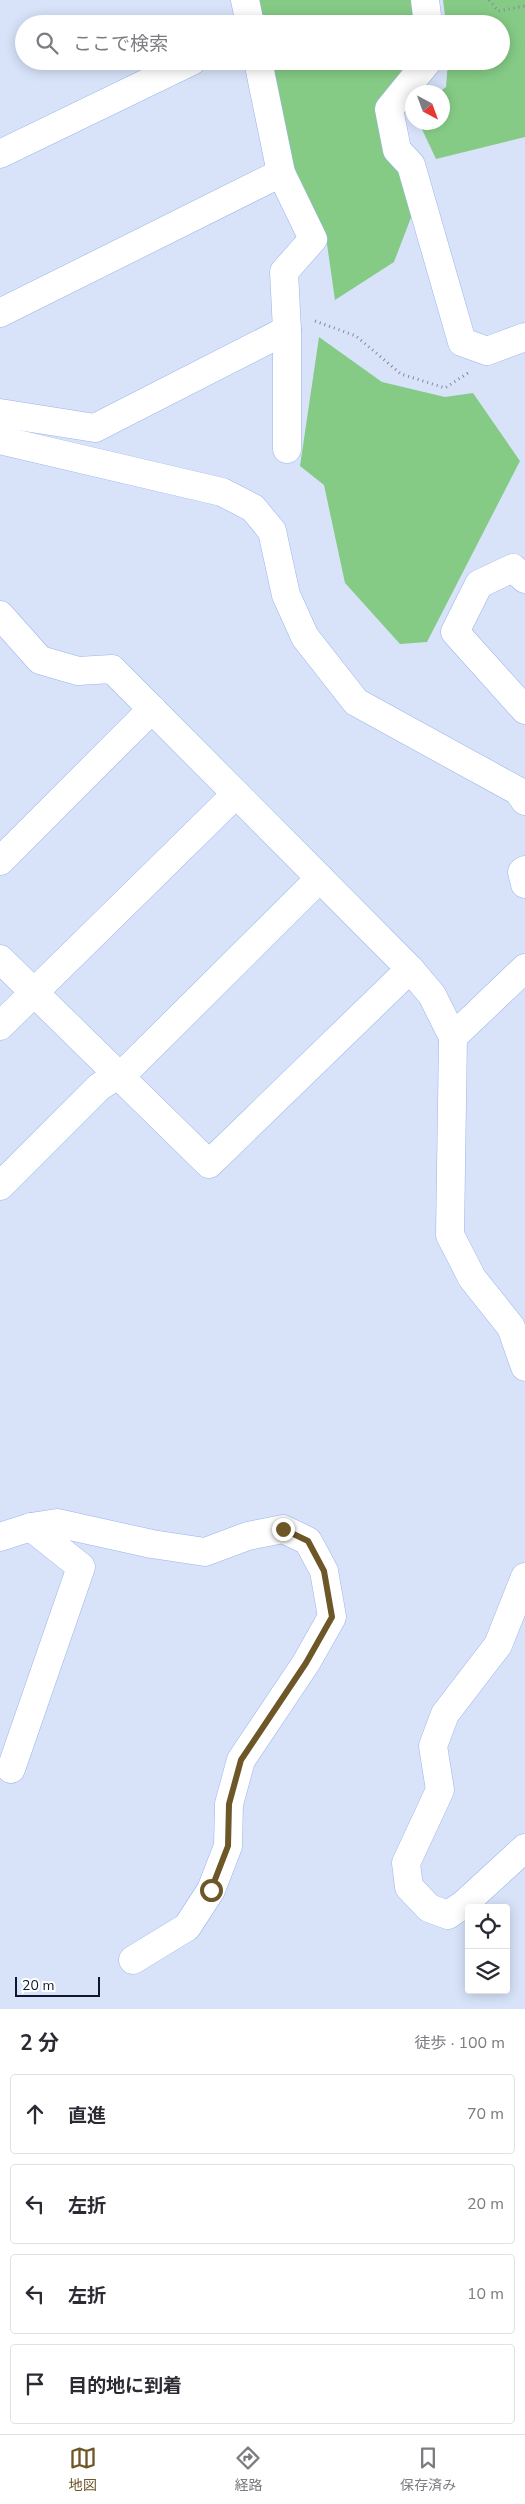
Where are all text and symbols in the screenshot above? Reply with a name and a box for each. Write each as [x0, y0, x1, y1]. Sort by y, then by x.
search box [15, 15, 510, 70]
icon: search [33, 29, 61, 57]
text: ここで検索 [73, 31, 168, 57]
north arrow [405, 85, 450, 130]
route end [272, 1518, 295, 1541]
route start [200, 1879, 223, 1902]
map controls [465, 1904, 510, 1994]
button: locate [465, 1904, 510, 1949]
button: layers [465, 1949, 510, 1994]
scale bar [15, 1974, 100, 1997]
text: 20 m [22, 1976, 54, 1995]
text: 2 分 [20, 2029, 59, 2057]
text: 徒歩 · 100 m [415, 2032, 505, 2054]
icon: ahead [21, 2100, 49, 2128]
text: 直進 [68, 2103, 106, 2129]
text: 70 m [467, 2103, 504, 2125]
icon: left [21, 2190, 49, 2218]
text: 左折 [68, 2193, 106, 2219]
text: 20 m [467, 2193, 504, 2215]
icon: left [21, 2280, 49, 2308]
text: 左折 [68, 2283, 106, 2309]
text: 10 m [467, 2283, 504, 2305]
icon: arrive [21, 2370, 49, 2398]
text: 目的地に到着 [68, 2373, 182, 2399]
tab: 地図 [69, 2444, 97, 2495]
tab: 経路 [234, 2444, 262, 2495]
tab: 保存済み [400, 2444, 456, 2495]

